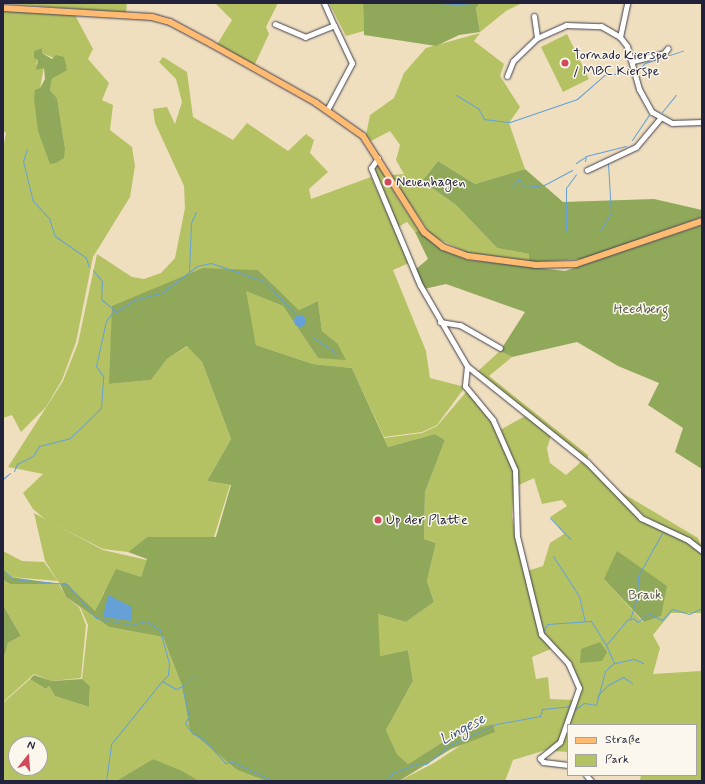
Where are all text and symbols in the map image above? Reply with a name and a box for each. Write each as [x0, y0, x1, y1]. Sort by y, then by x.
place label: Tornado Kierspe / MBC Kierspe [573, 47, 667, 80]
marker: Tornado Kierspe / MBC Kierspe [560, 58, 570, 68]
place label: Neuenhagen [396, 174, 465, 190]
marker: Neuenhagen [383, 177, 393, 187]
park label: Heedberg [613, 301, 669, 317]
place label: Up der Platte [386, 512, 467, 528]
marker: Up der Platte [373, 515, 383, 525]
park label: Brauk [628, 587, 662, 603]
water label: Lingese [437, 711, 489, 749]
legend [567, 724, 697, 776]
text: Straße [605, 732, 640, 748]
north arrow [8, 736, 48, 776]
text: N [26, 738, 37, 753]
text: Park [605, 752, 629, 768]

